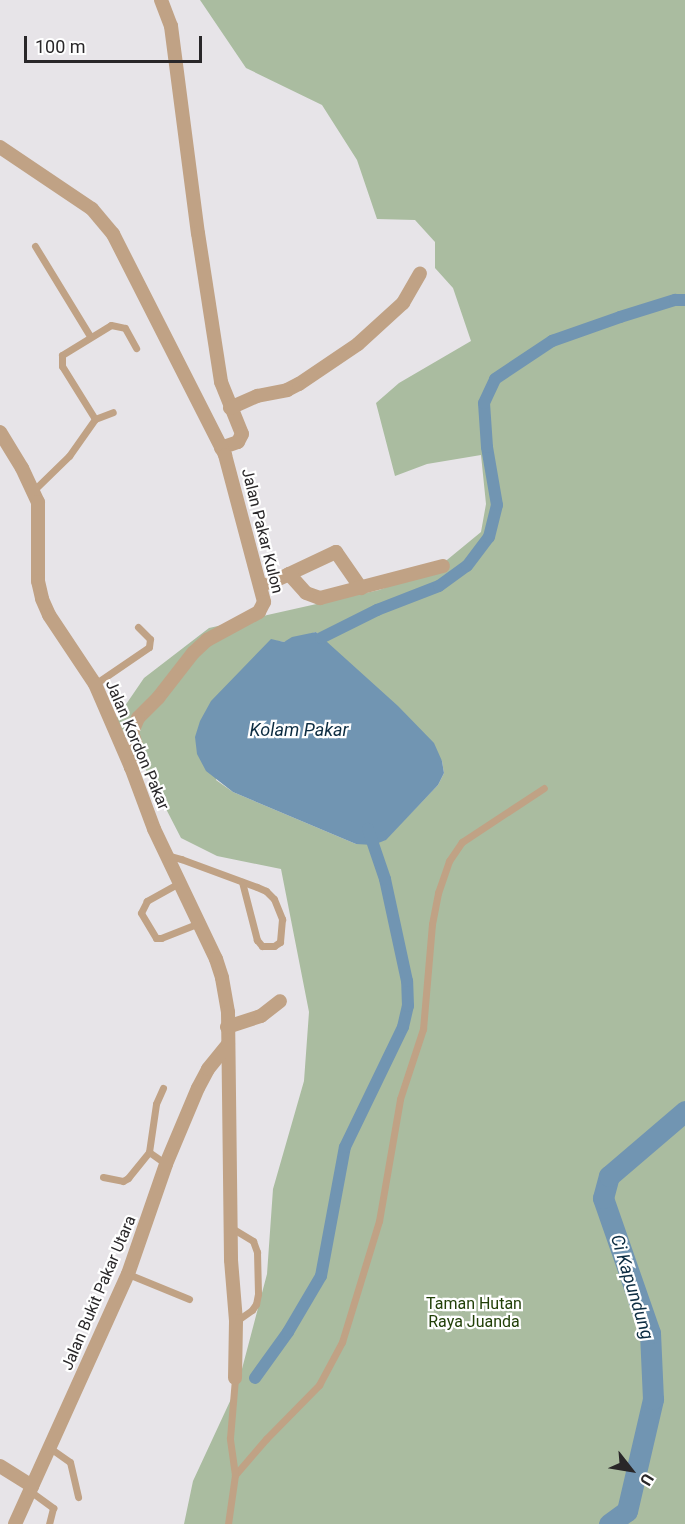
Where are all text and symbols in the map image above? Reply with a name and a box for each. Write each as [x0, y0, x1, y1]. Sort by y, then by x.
scale bar [27, 24, 206, 62]
text: 100 m [35, 36, 86, 57]
street label: Jalan Pakar Kulon [237, 466, 287, 596]
street label: Jalan Kordon Pakar [101, 677, 173, 813]
water label: Kolam Pakar [250, 719, 348, 741]
street label: Jalan Bukit Pakar Utara [58, 1213, 140, 1373]
water label: Ci Kapundung [606, 1232, 658, 1342]
park label: Taman Hutan Raya Juanda [426, 1294, 522, 1332]
north arrow [601, 1440, 661, 1500]
text: U [636, 1470, 658, 1489]

